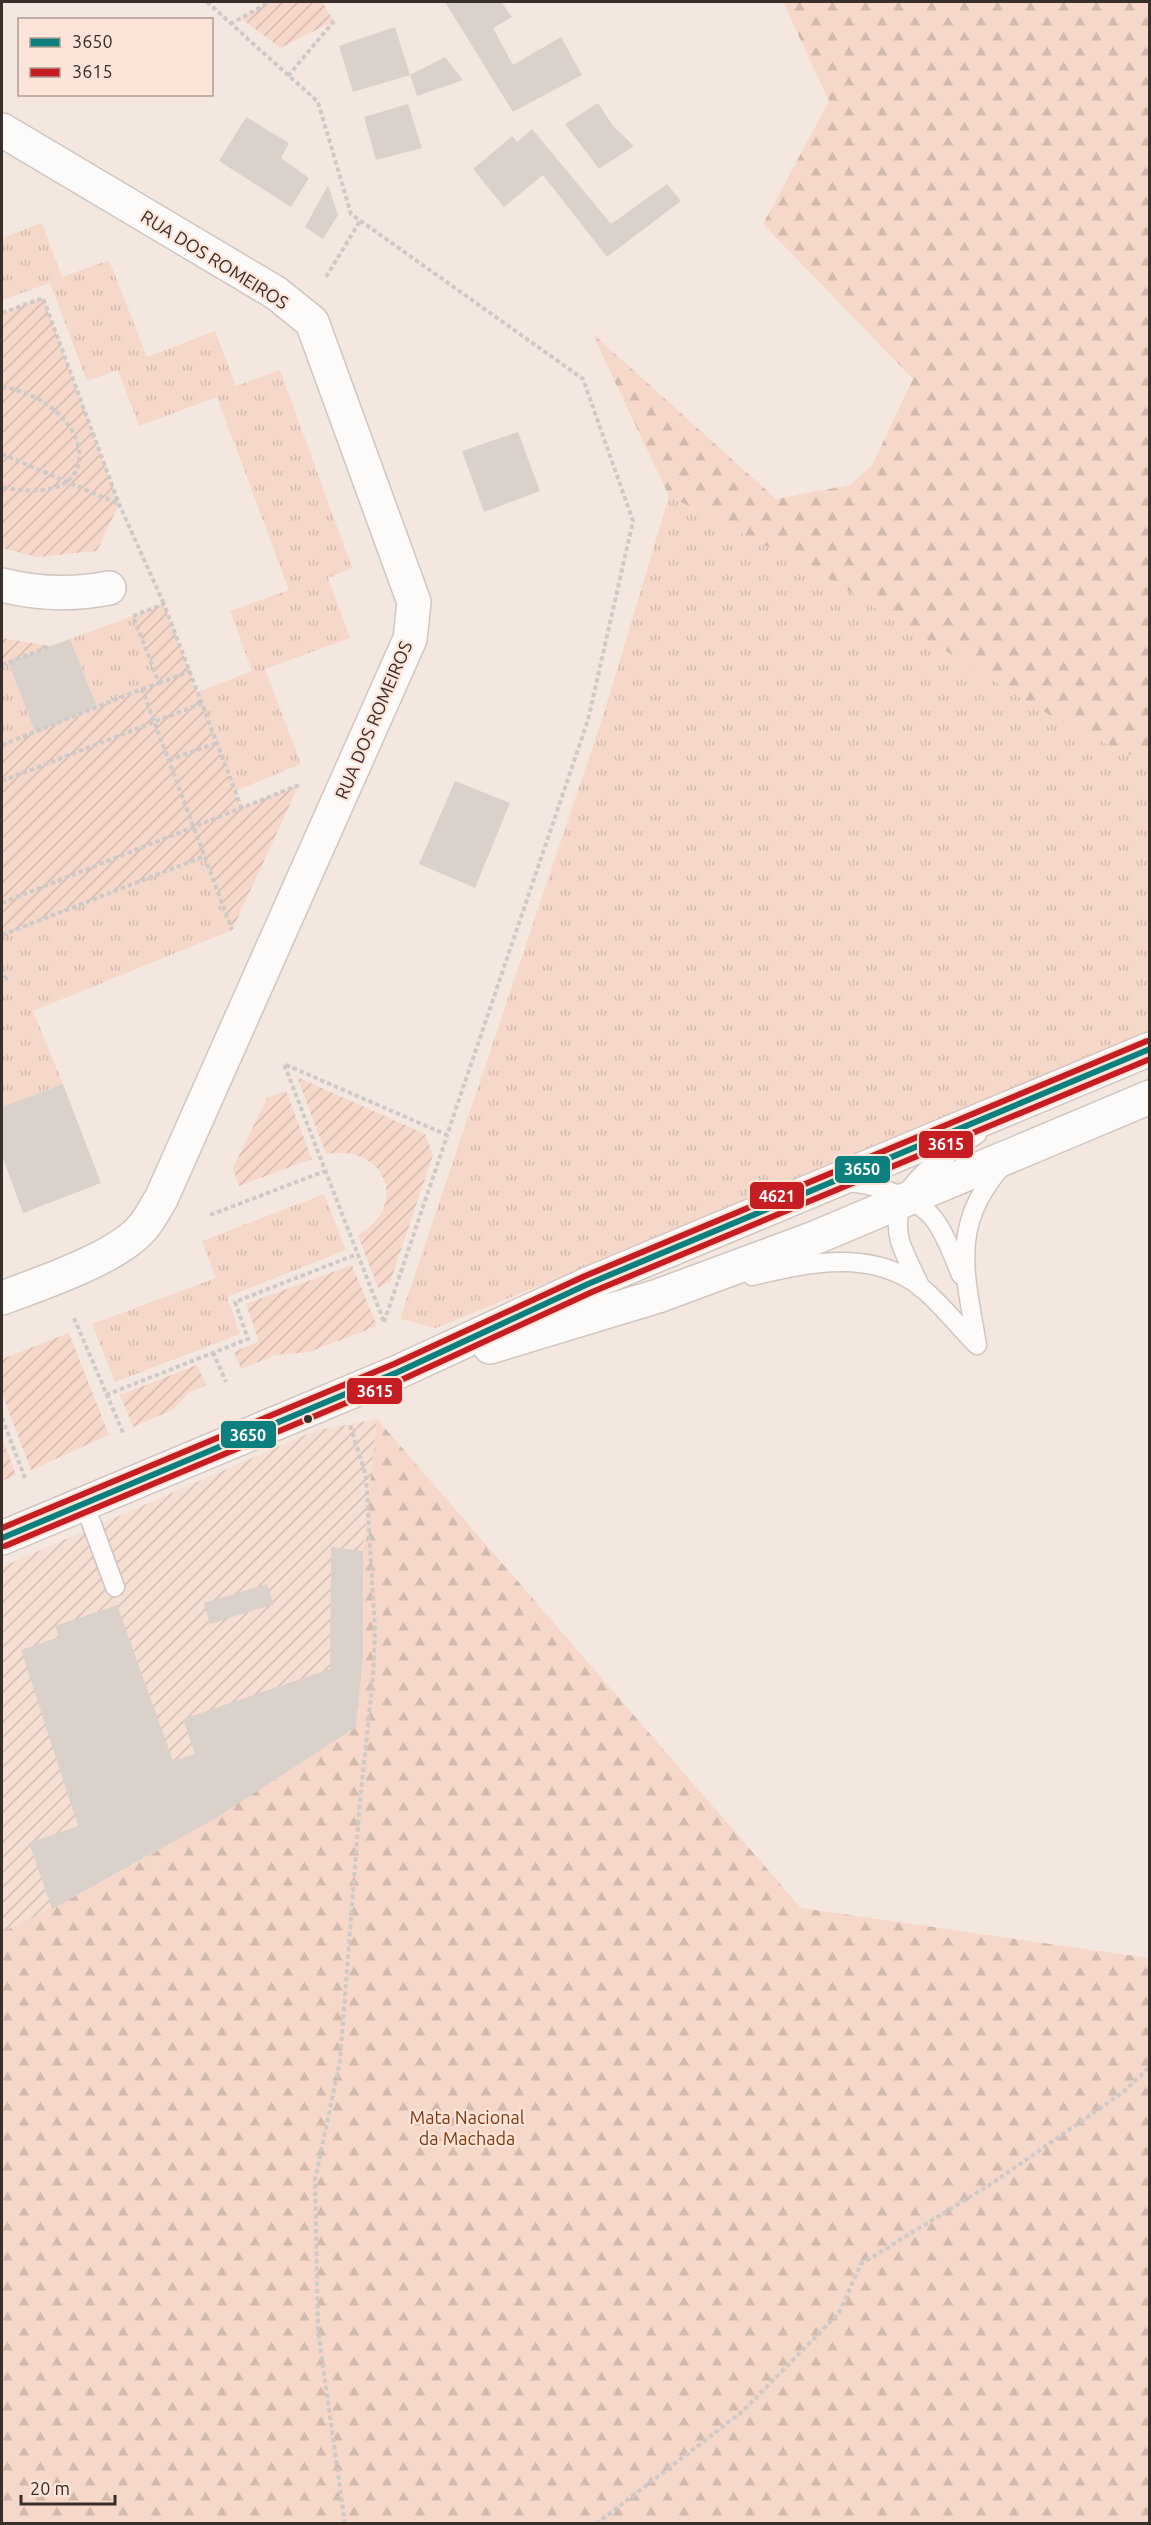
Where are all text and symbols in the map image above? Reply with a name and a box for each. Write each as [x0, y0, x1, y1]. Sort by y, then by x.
legend [18, 18, 213, 96]
text: 3650 [72, 31, 113, 51]
text: 3615 [72, 61, 113, 81]
street label: RUA DOS ROMEIROS [138, 206, 292, 312]
street label: RUA DOS ROMEIROS [331, 638, 415, 802]
line badge: 3615 [918, 1130, 974, 1159]
text: 3615 [928, 1135, 964, 1153]
line badge: 3650 [834, 1155, 891, 1184]
text: 3650 [844, 1160, 880, 1178]
line badge: 4621 [749, 1181, 805, 1210]
text: 4621 [759, 1187, 795, 1205]
line badge: 3615 [346, 1377, 403, 1405]
text: 3615 [357, 1382, 393, 1400]
unlabelled marker [302, 1413, 314, 1425]
line badge: 3650 [220, 1420, 277, 1449]
text: 3650 [230, 1426, 266, 1444]
park label: Mata Nacional da Machada [410, 2107, 525, 2148]
scale bar [21, 2468, 116, 2506]
text: 20 m [30, 2478, 70, 2498]

